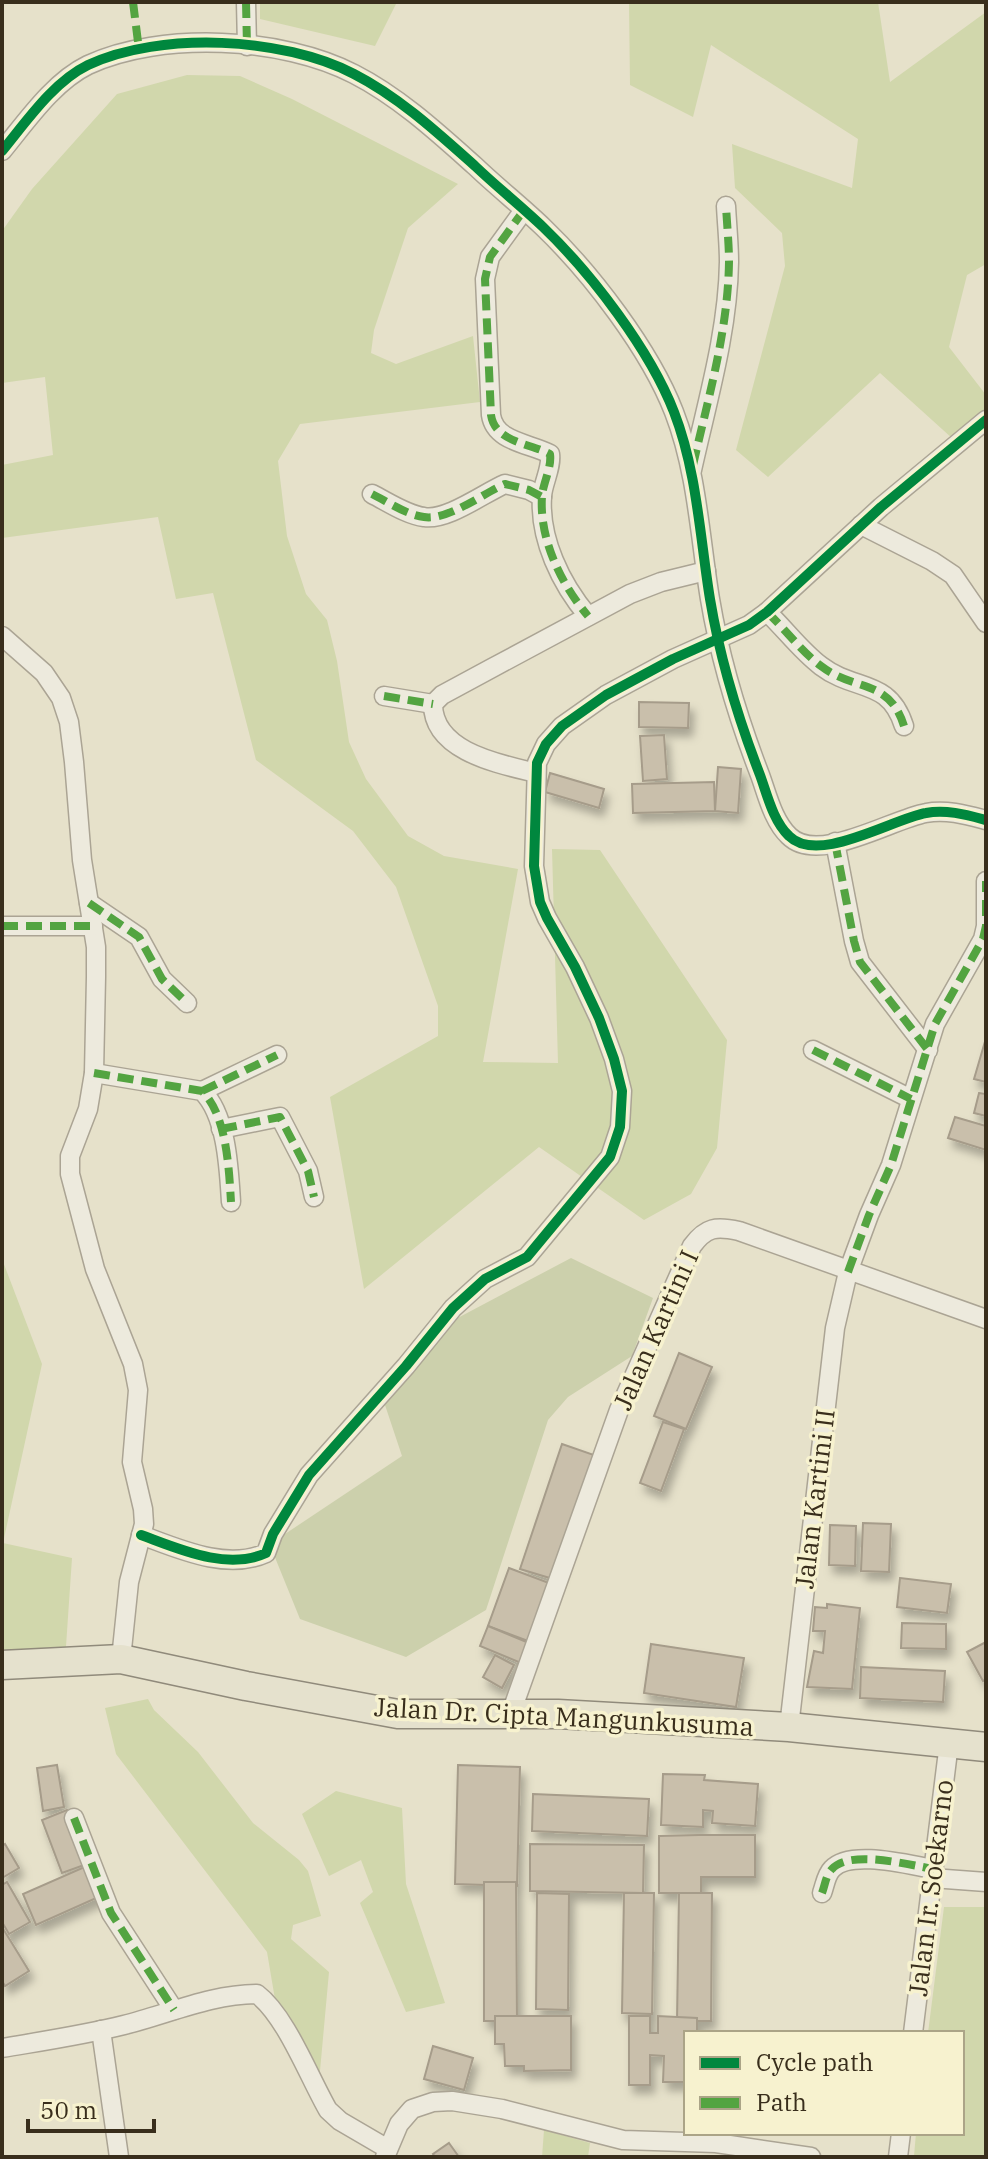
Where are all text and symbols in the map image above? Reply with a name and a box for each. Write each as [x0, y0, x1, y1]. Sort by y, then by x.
street label: Jalan Kartini I [605, 1244, 706, 1415]
street label: Jalan Kartini II [786, 1407, 842, 1591]
street label: Jalan Dr. Cipta Mangunkusuma [373, 1689, 755, 1743]
street label: Jalan Ir. Soekarno [900, 1778, 960, 1998]
legend [684, 2031, 964, 2135]
text: Cycle path [756, 2046, 873, 2078]
scale bar [28, 2083, 154, 2133]
text: Path [756, 2086, 807, 2118]
text: 50 m [40, 2094, 97, 2126]

